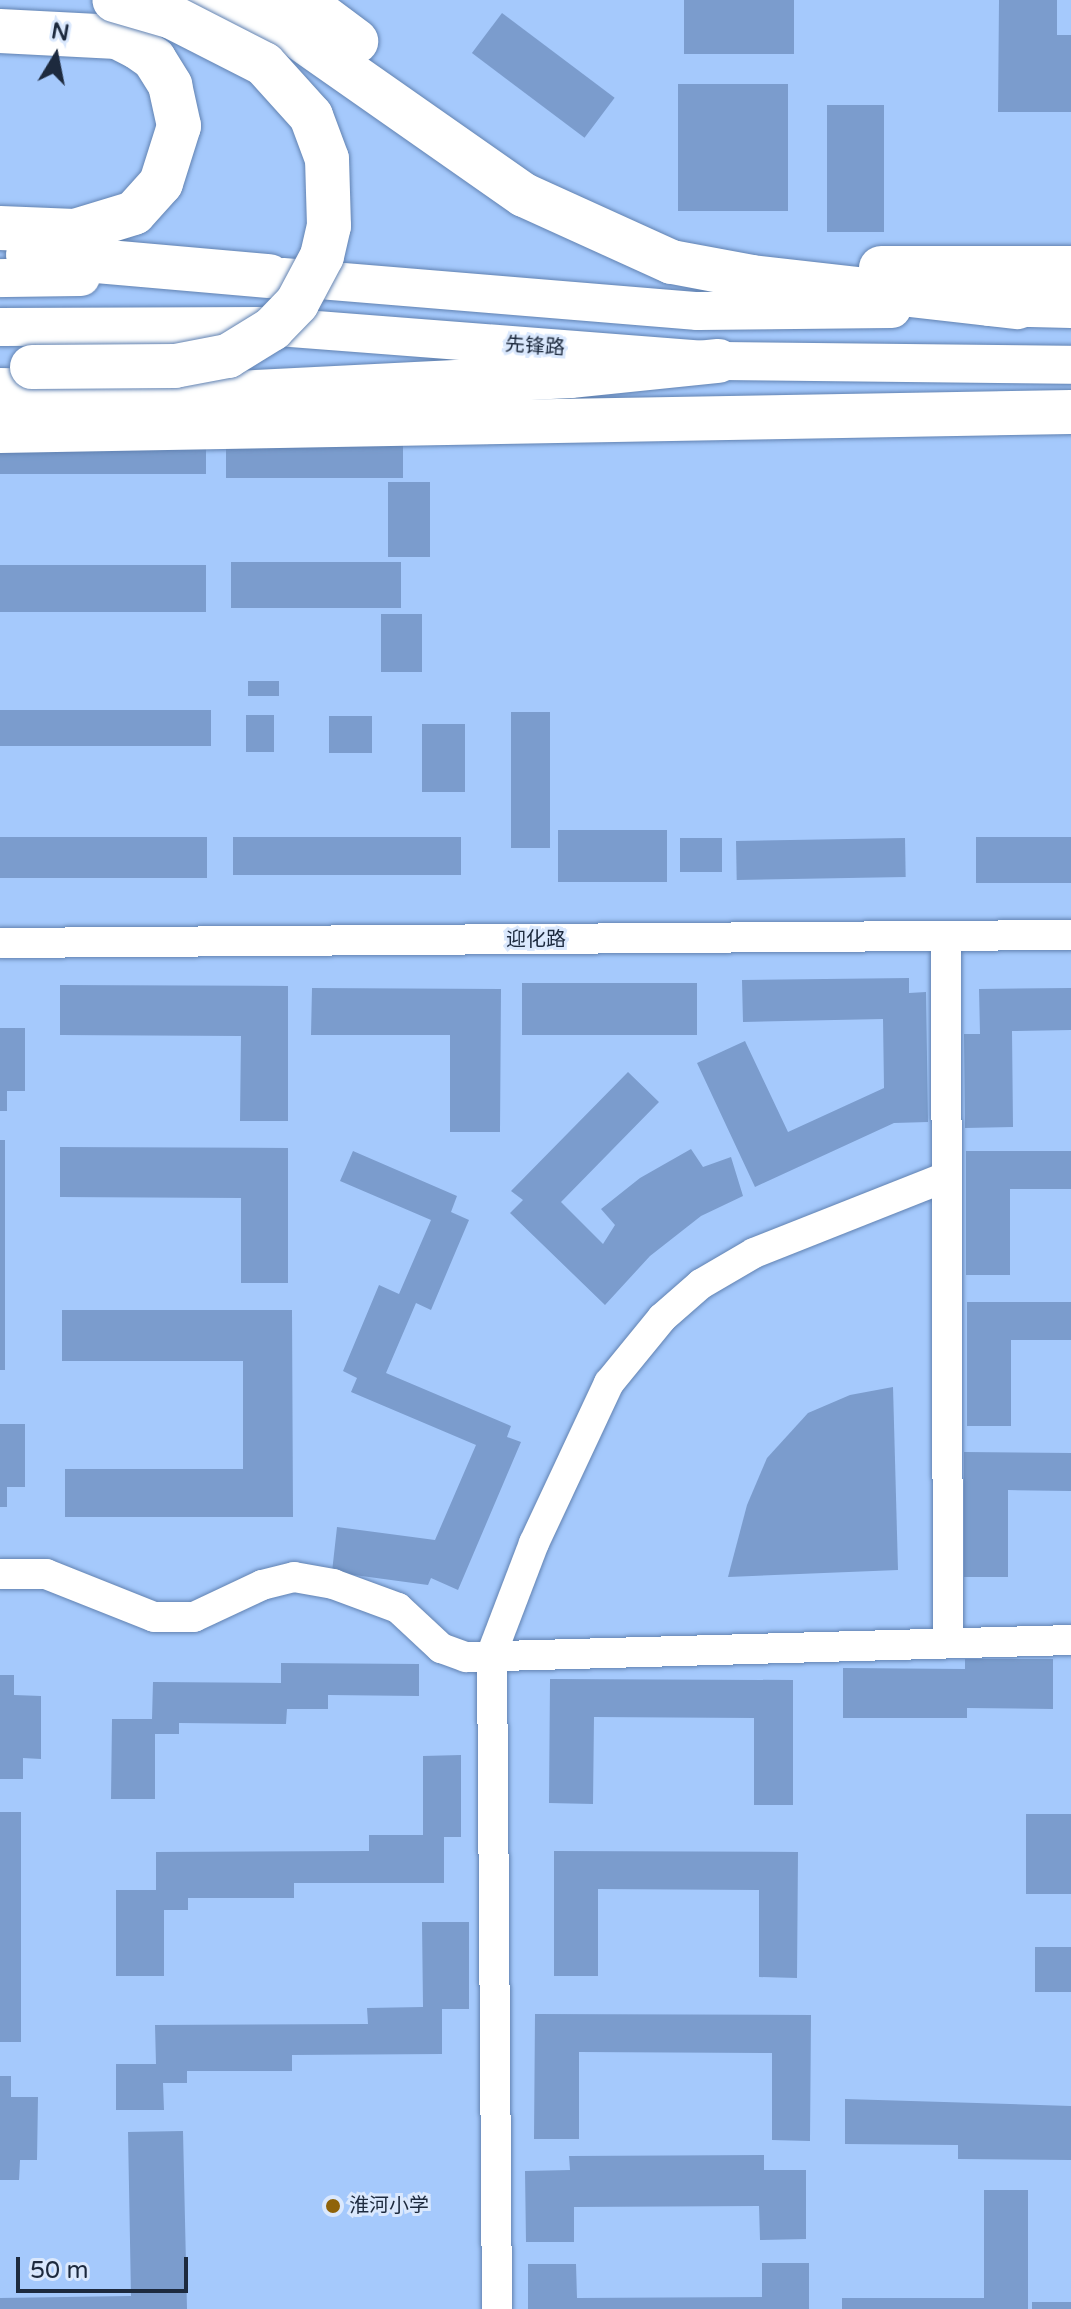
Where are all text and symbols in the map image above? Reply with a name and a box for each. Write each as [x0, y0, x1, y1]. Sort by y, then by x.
north arrow [16, 16, 96, 96]
text: N [49, 18, 71, 47]
street label: 先锋路 [504, 333, 566, 361]
street label: 迎化路 [506, 928, 566, 952]
place label: 淮河小学 [349, 2194, 429, 2218]
marker: 淮河小学 [324, 2197, 342, 2215]
scale bar [20, 2241, 192, 2291]
text: 50 m [30, 2256, 88, 2285]

